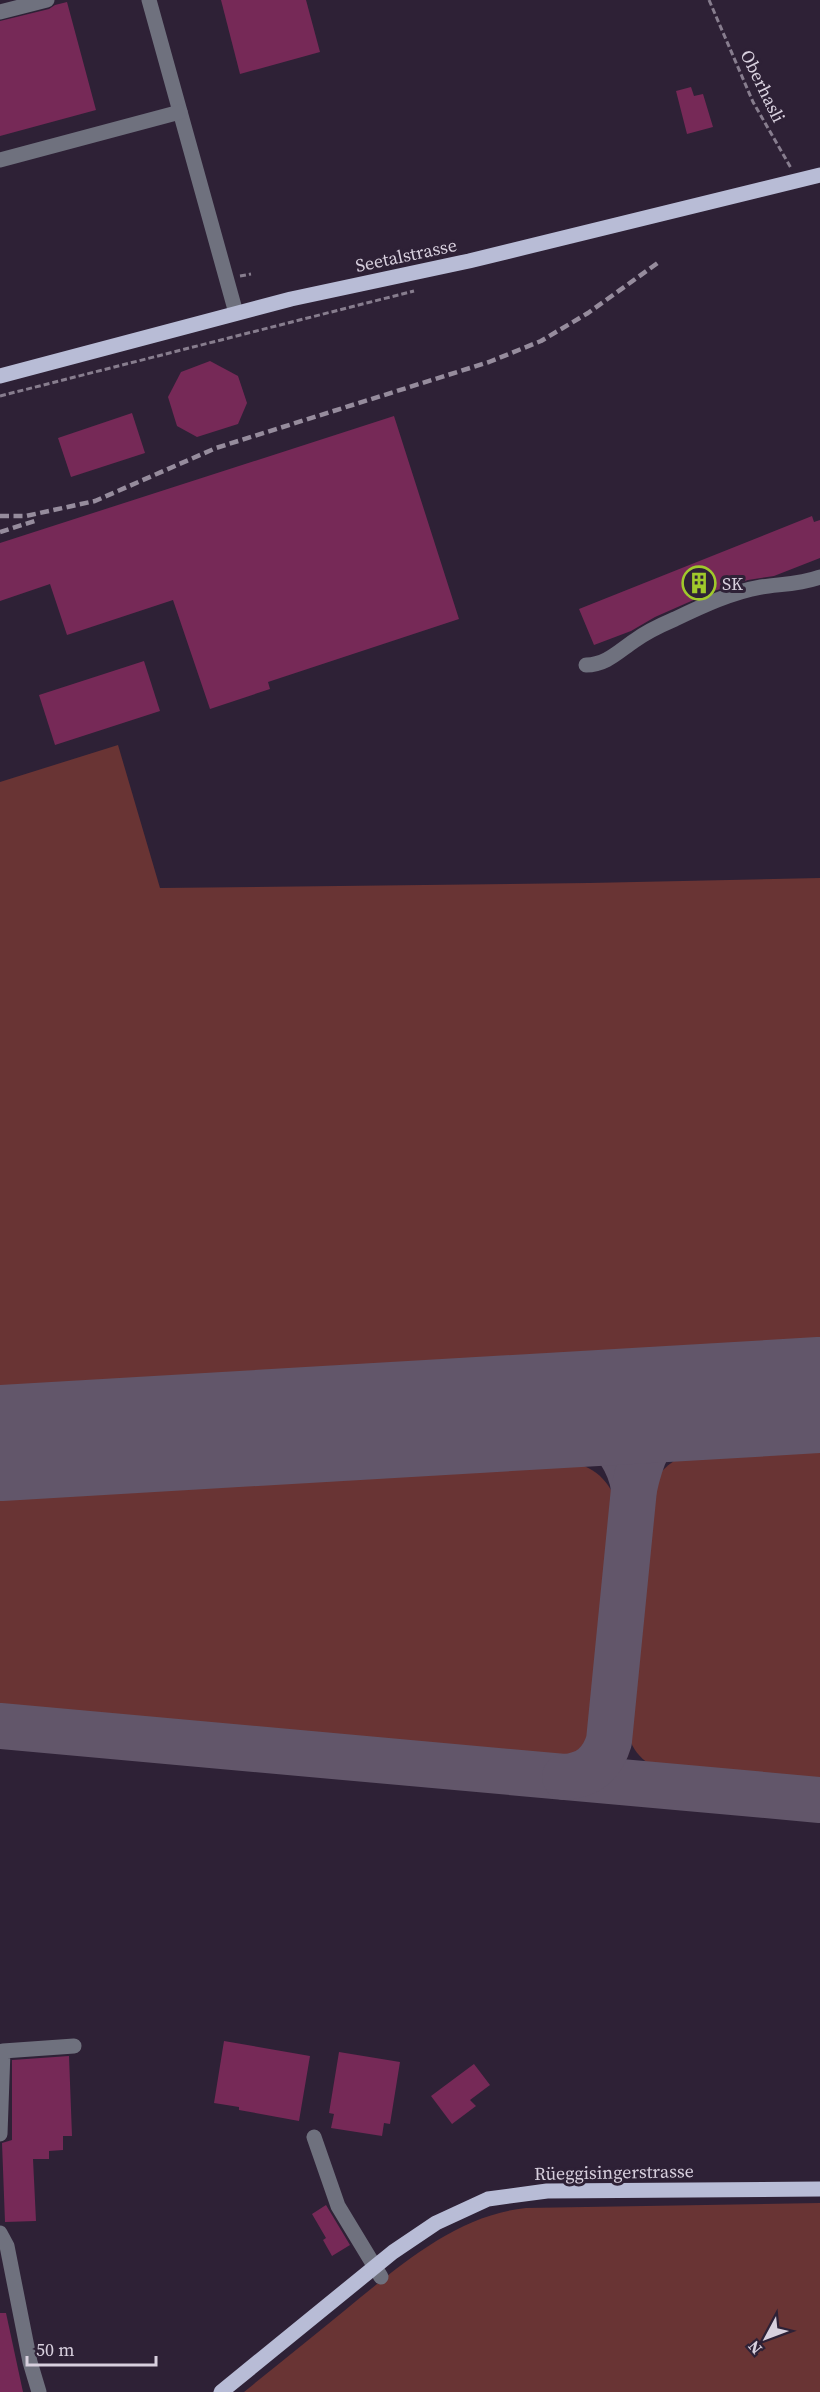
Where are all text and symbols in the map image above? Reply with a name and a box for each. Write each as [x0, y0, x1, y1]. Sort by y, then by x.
street label: Oberhasli [735, 45, 791, 127]
street label: Seetalstrasse [353, 232, 459, 278]
building icon: SK [681, 565, 717, 601]
place label: SK [722, 571, 743, 596]
street label: Rüeggisingerstrasse [534, 2158, 694, 2186]
north arrow [736, 2308, 796, 2368]
scale bar [27, 2329, 156, 2367]
text: N [742, 2336, 767, 2359]
text: 50 m [36, 2337, 74, 2362]

